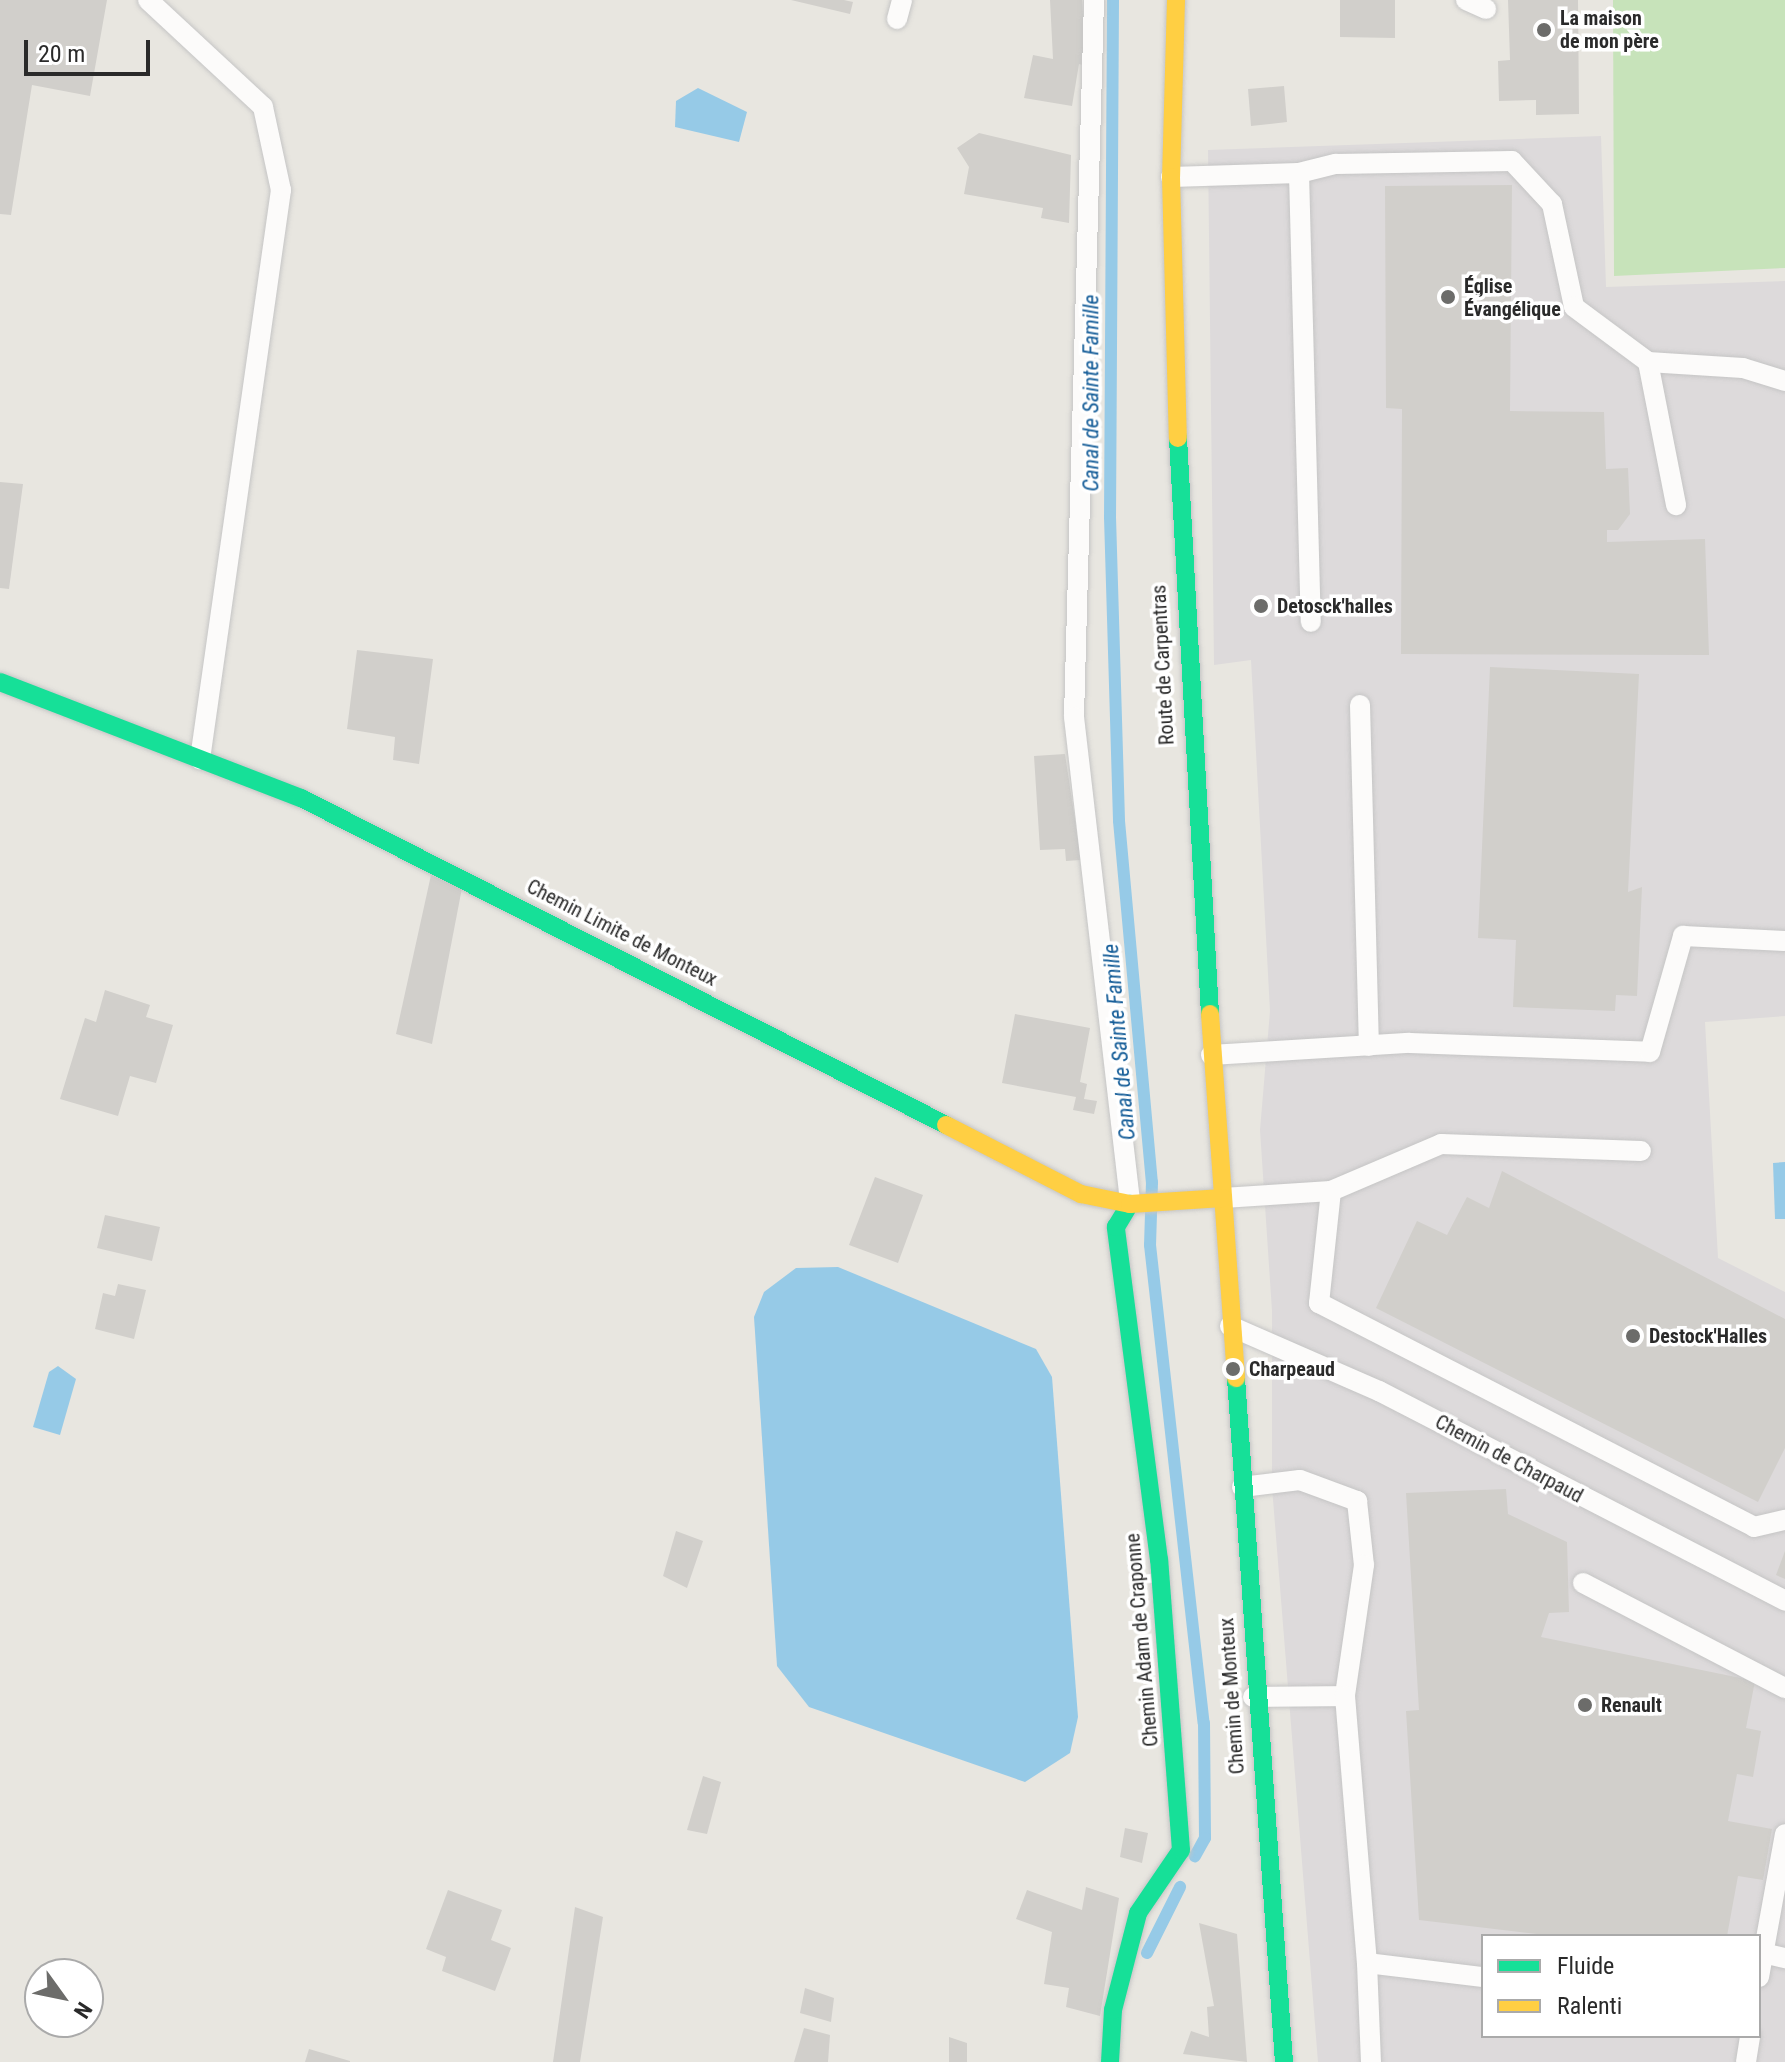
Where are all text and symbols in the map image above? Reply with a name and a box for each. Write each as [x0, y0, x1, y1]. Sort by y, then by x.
place label: La maison de mon père [1560, 6, 1659, 53]
marker: La maison de mon père [1535, 21, 1553, 39]
scale bar [28, 24, 154, 74]
text: 20 m [38, 40, 85, 68]
place label: Église Évangélique [1464, 274, 1561, 321]
marker: Église Évangélique [1439, 288, 1457, 306]
water label: Canal de Sainte Famille [1078, 294, 1104, 492]
street label: Route de Carpentras [1147, 584, 1179, 746]
place label: Detosck'halles [1277, 594, 1393, 618]
marker: Detosck'halles [1252, 597, 1270, 615]
street label: Chemin Limite de Monteux [523, 875, 721, 991]
water label: Canal de Sainte Famille [1097, 943, 1141, 1141]
place label: Destock'Halles [1649, 1324, 1767, 1348]
marker: Destock'Halles [1624, 1327, 1642, 1345]
place label: Charpeaud [1249, 1357, 1335, 1381]
marker: Charpeaud [1224, 1360, 1242, 1378]
street label: Chemin de Charpaud [1431, 1410, 1587, 1508]
street label: Chemin Adam de Craponne [1121, 1532, 1163, 1748]
street label: Chemin de Monteux [1215, 1617, 1249, 1775]
place label: Renault [1601, 1693, 1662, 1717]
marker: Renault [1576, 1696, 1594, 1714]
legend [1481, 1934, 1761, 2038]
text: Fluide [1557, 1952, 1614, 1980]
north arrow [24, 1958, 104, 2038]
text: Ralenti [1557, 1992, 1622, 2020]
text: N [69, 1998, 97, 2023]

